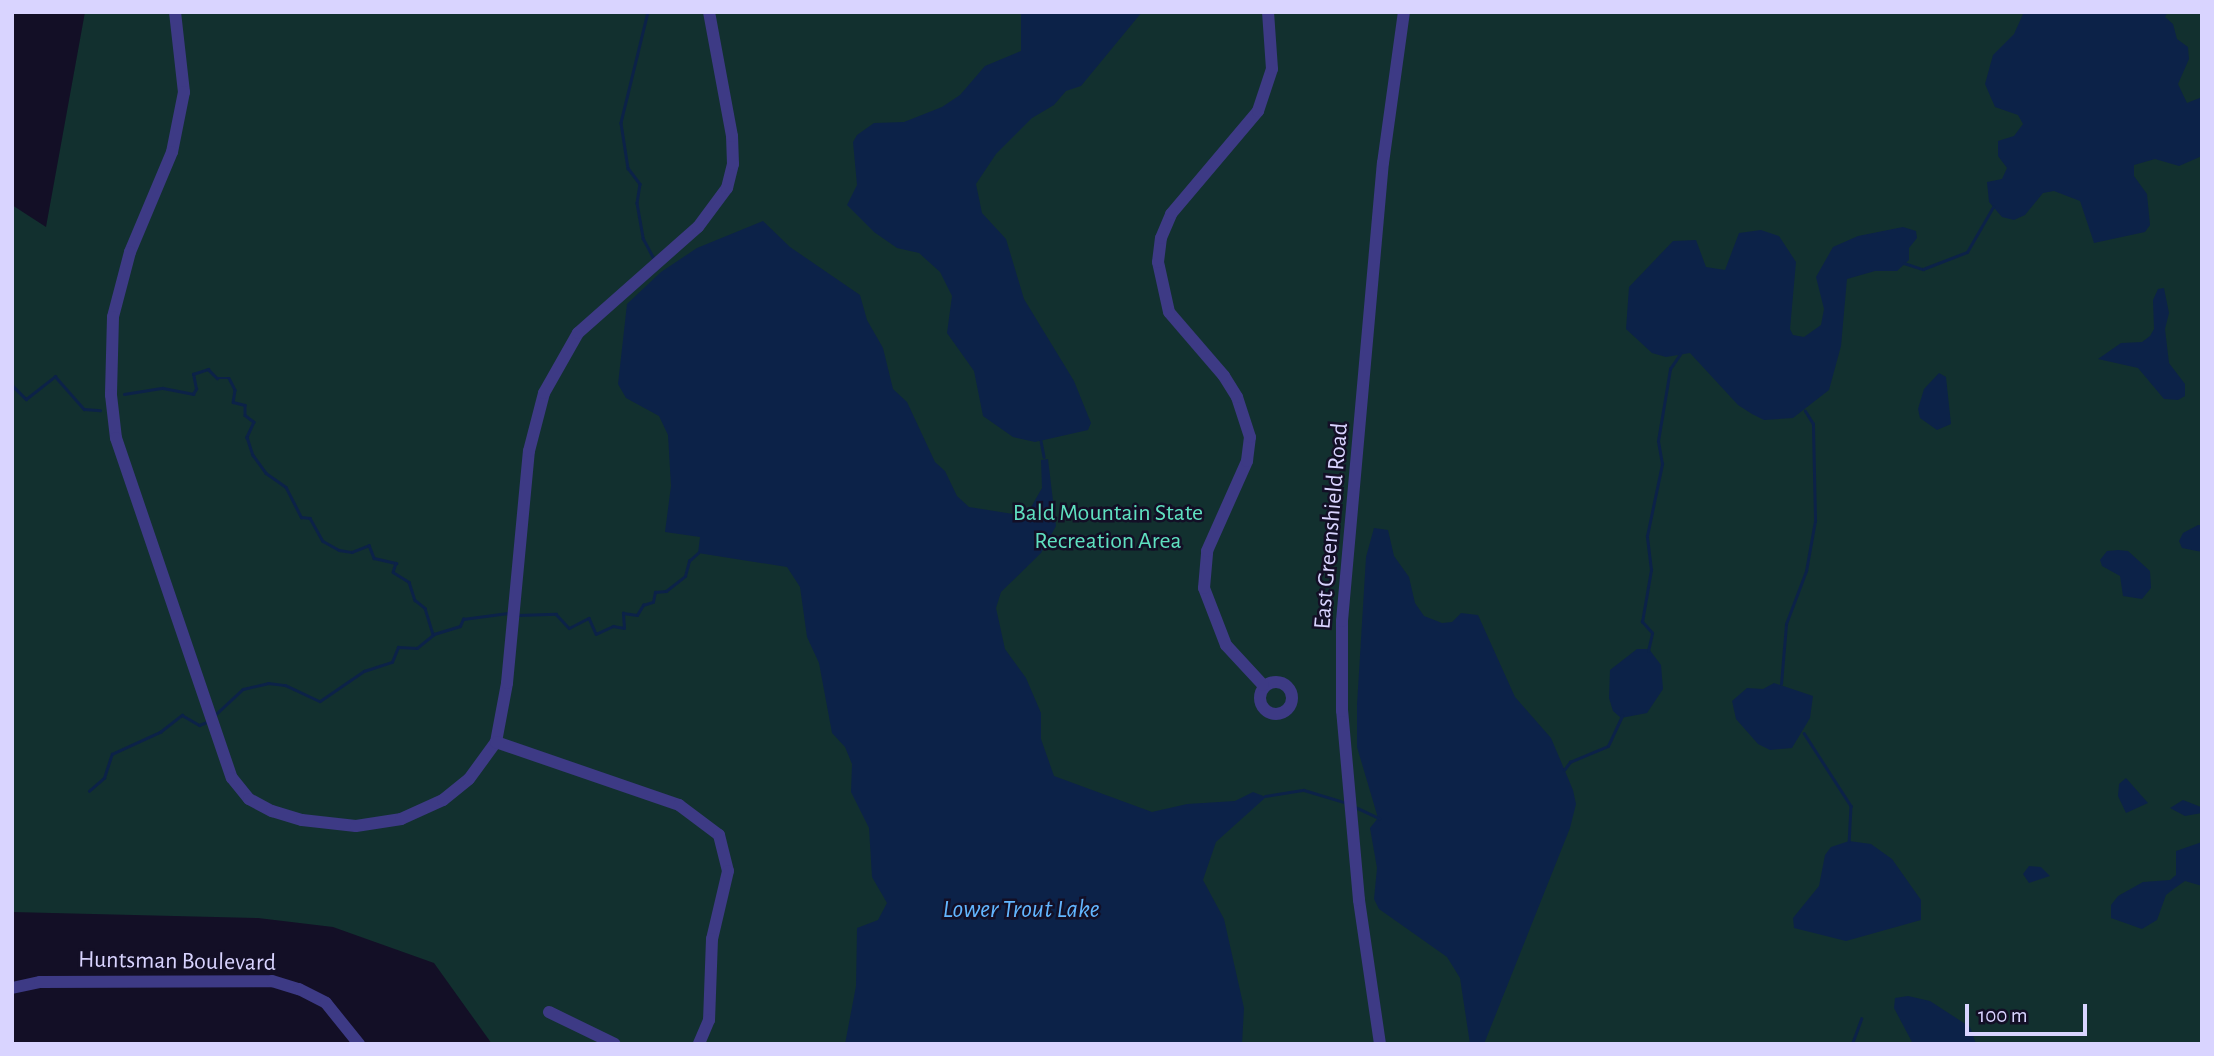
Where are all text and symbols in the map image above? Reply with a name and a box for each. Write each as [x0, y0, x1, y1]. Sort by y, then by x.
street label: East Greenshield Road [1309, 422, 1355, 630]
park label: Bald Mountain State Recreation Area [1013, 500, 1203, 556]
water label: Lower Trout Lake [942, 894, 1100, 926]
street label: Huntsman Boulevard [78, 946, 276, 978]
scale bar [1969, 990, 2092, 1034]
text: 100 m [1978, 1005, 2028, 1026]

